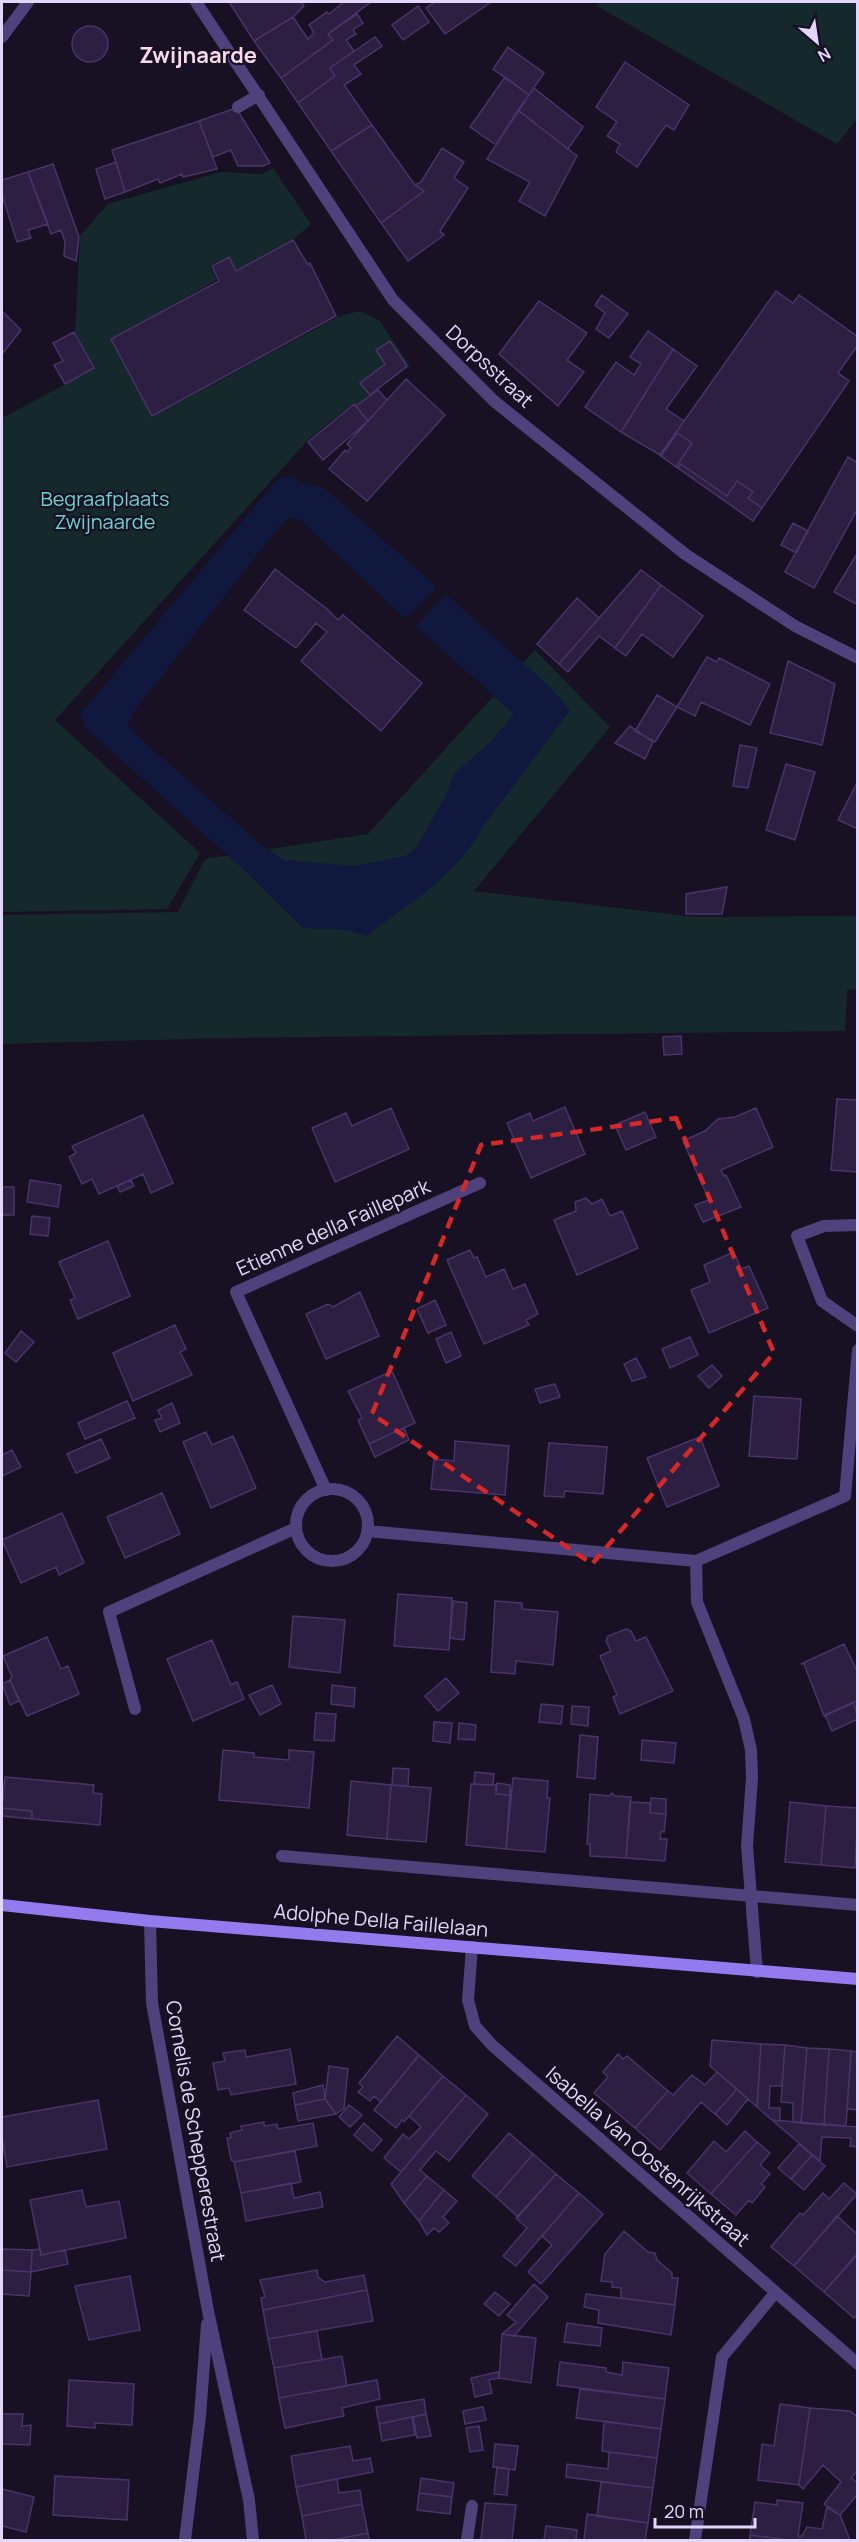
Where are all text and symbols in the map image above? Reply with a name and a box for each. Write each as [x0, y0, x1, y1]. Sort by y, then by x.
north arrow [787, 12, 847, 72]
district label: Zwijnaarde [139, 40, 257, 70]
text: N [814, 43, 835, 68]
street label: Dorpsstraat [440, 319, 540, 413]
park label: Begraafplaats Zwijnaarde [40, 485, 170, 535]
street label: Etienne della Faillepark [232, 1172, 435, 1282]
street label: Adolphe Della Faillelaan [273, 1897, 489, 1943]
street label: Cornelis de Schepperestraat [160, 1998, 232, 2264]
street label: Isabella Van Oostenrijkstraat [540, 2060, 756, 2252]
scale bar [655, 2491, 756, 2529]
text: 20 m [664, 2499, 704, 2523]

